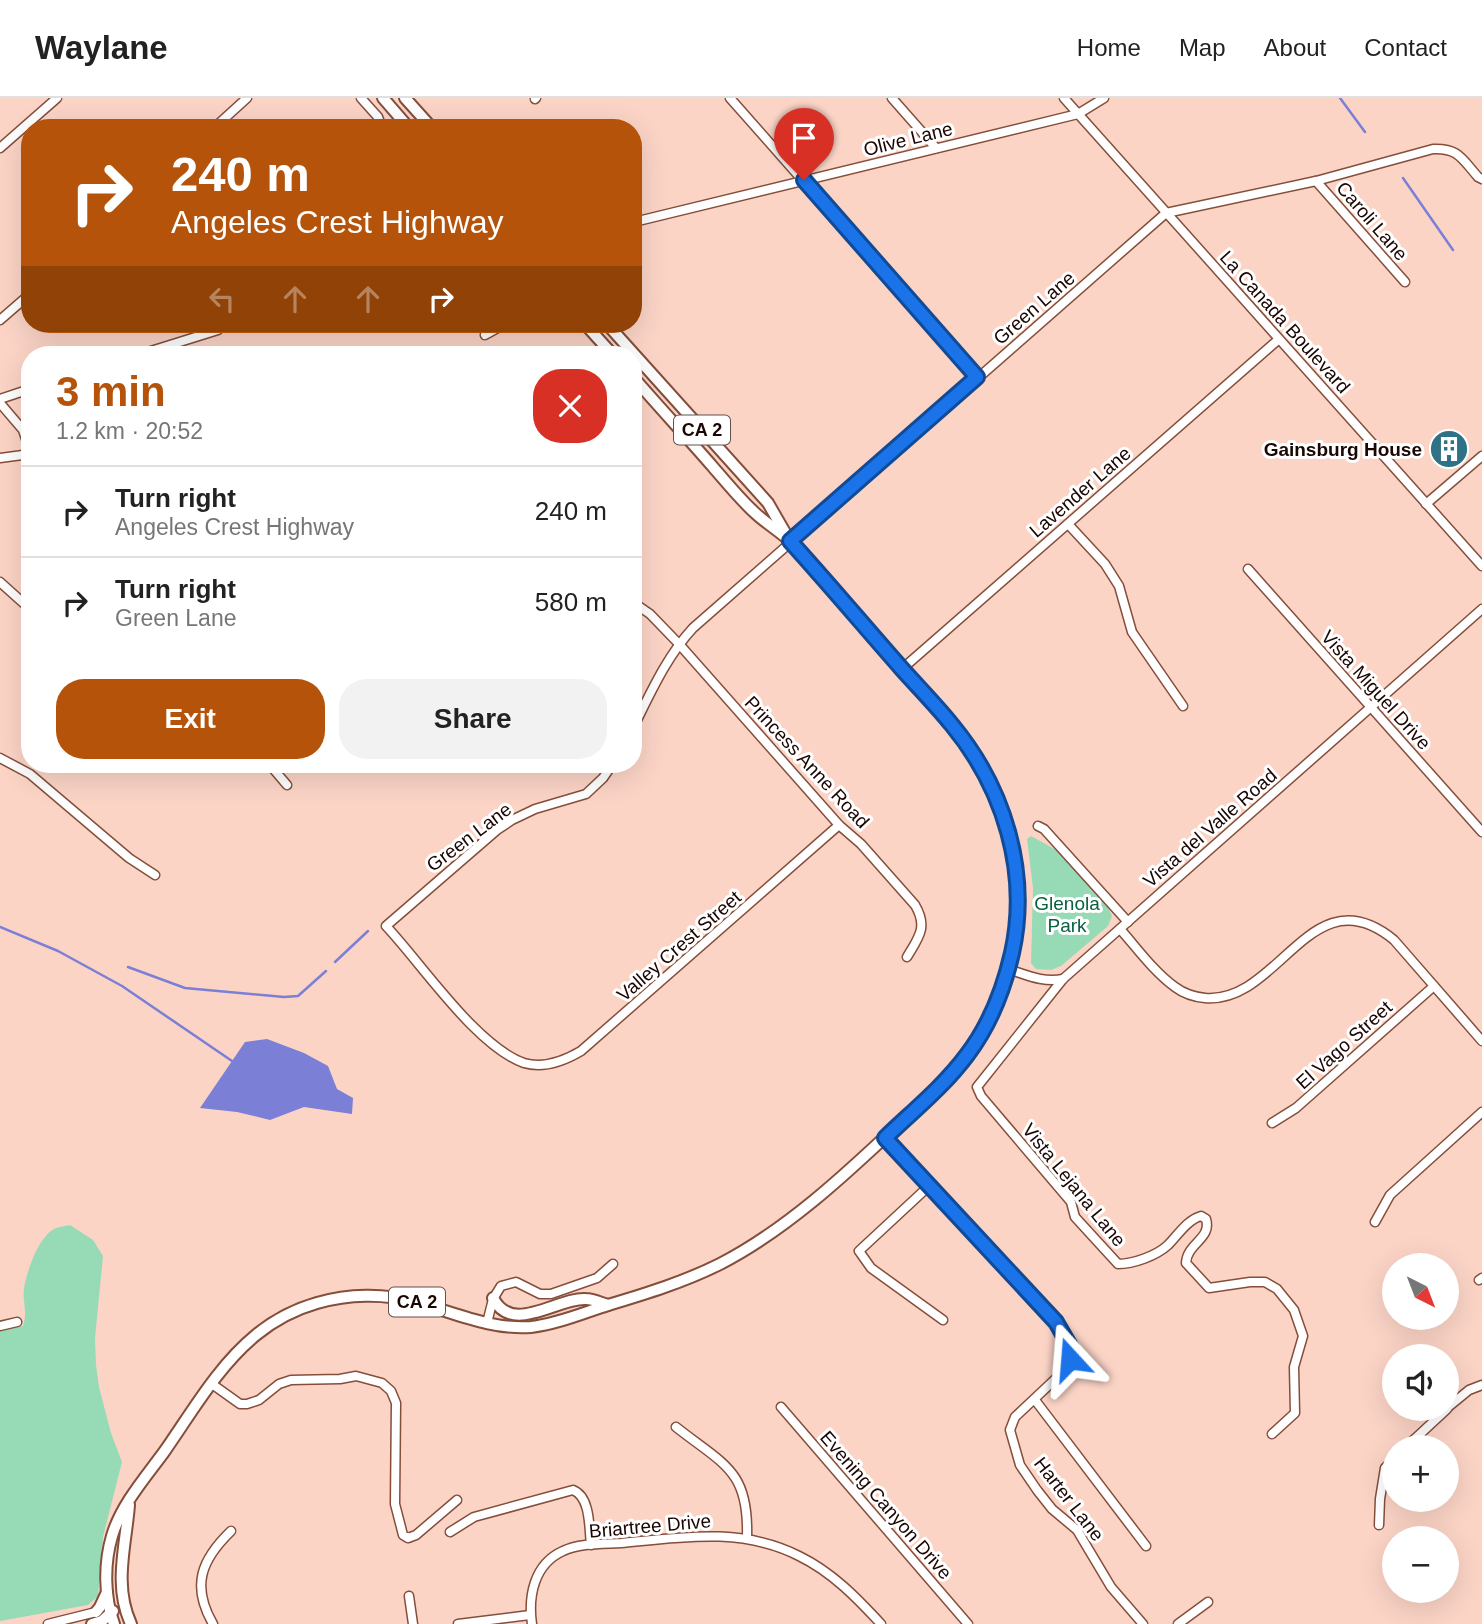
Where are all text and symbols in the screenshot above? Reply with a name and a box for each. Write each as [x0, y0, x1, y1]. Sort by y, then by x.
text: Waylane [35, 29, 168, 66]
text: Home [1077, 34, 1141, 61]
text: Map [1179, 34, 1226, 61]
text: About [1264, 34, 1326, 61]
text: Contact [1364, 34, 1447, 61]
pin [774, 108, 834, 180]
street label: Olive Lane [861, 118, 955, 160]
icon: arrive [785, 119, 823, 157]
icon: right [56, 147, 147, 238]
text: 240 m [171, 147, 310, 201]
street label: Caroli Lane [1332, 177, 1412, 265]
text: Angeles Crest Highway [171, 204, 504, 240]
street label: La Canada Boulevard [1216, 247, 1354, 397]
street label: Green Lane [989, 267, 1079, 349]
icon: left [203, 280, 241, 318]
icon: ahead [276, 280, 314, 318]
icon: ahead [349, 280, 387, 318]
icon: right [422, 280, 460, 318]
text: 3 min [56, 368, 166, 415]
button: close [533, 369, 607, 443]
road number: CA 2 [674, 416, 730, 444]
text: 1.2 km · 20:52 [56, 418, 203, 444]
building icon: Gainsburg House [1428, 428, 1470, 470]
place label: Gainsburg House [1264, 439, 1422, 460]
street label: Lavender Lane [1025, 442, 1135, 542]
text: Turn right [115, 483, 236, 513]
icon: right [56, 493, 94, 531]
text: 240 m [535, 496, 607, 526]
text: Angeles Crest Highway [115, 514, 354, 540]
text: Turn right [115, 574, 236, 604]
icon: right [56, 584, 94, 622]
text: 580 m [535, 587, 607, 617]
text: Green Lane [115, 605, 236, 631]
street label: Vista Miguel Drive [1317, 626, 1435, 754]
button: Exit [56, 679, 325, 759]
button: Share [339, 679, 607, 759]
street label: Princess Anne Road [741, 692, 873, 832]
street label: Vista del Valle Road [1139, 765, 1281, 891]
street label: Green Lane [423, 798, 515, 876]
street label: Valley Crest Street [613, 886, 746, 1005]
park label: Glenola Park [1034, 893, 1100, 936]
street label: El Vago Street [1292, 996, 1397, 1093]
street label: Vista Lejana Lane [1018, 1119, 1130, 1251]
north arrow [1382, 1253, 1460, 1330]
map controls [1382, 1253, 1459, 1603]
road number: CA 2 [389, 1288, 445, 1316]
position arrow [1033, 1322, 1107, 1396]
button: sound [1382, 1344, 1459, 1421]
street label: Evening Canyon Drive [816, 1427, 956, 1583]
button: + [1382, 1435, 1459, 1512]
street label: Harter Lane [1030, 1453, 1108, 1545]
street label: Briartree Drive [588, 1510, 712, 1542]
button: − [1382, 1526, 1459, 1603]

